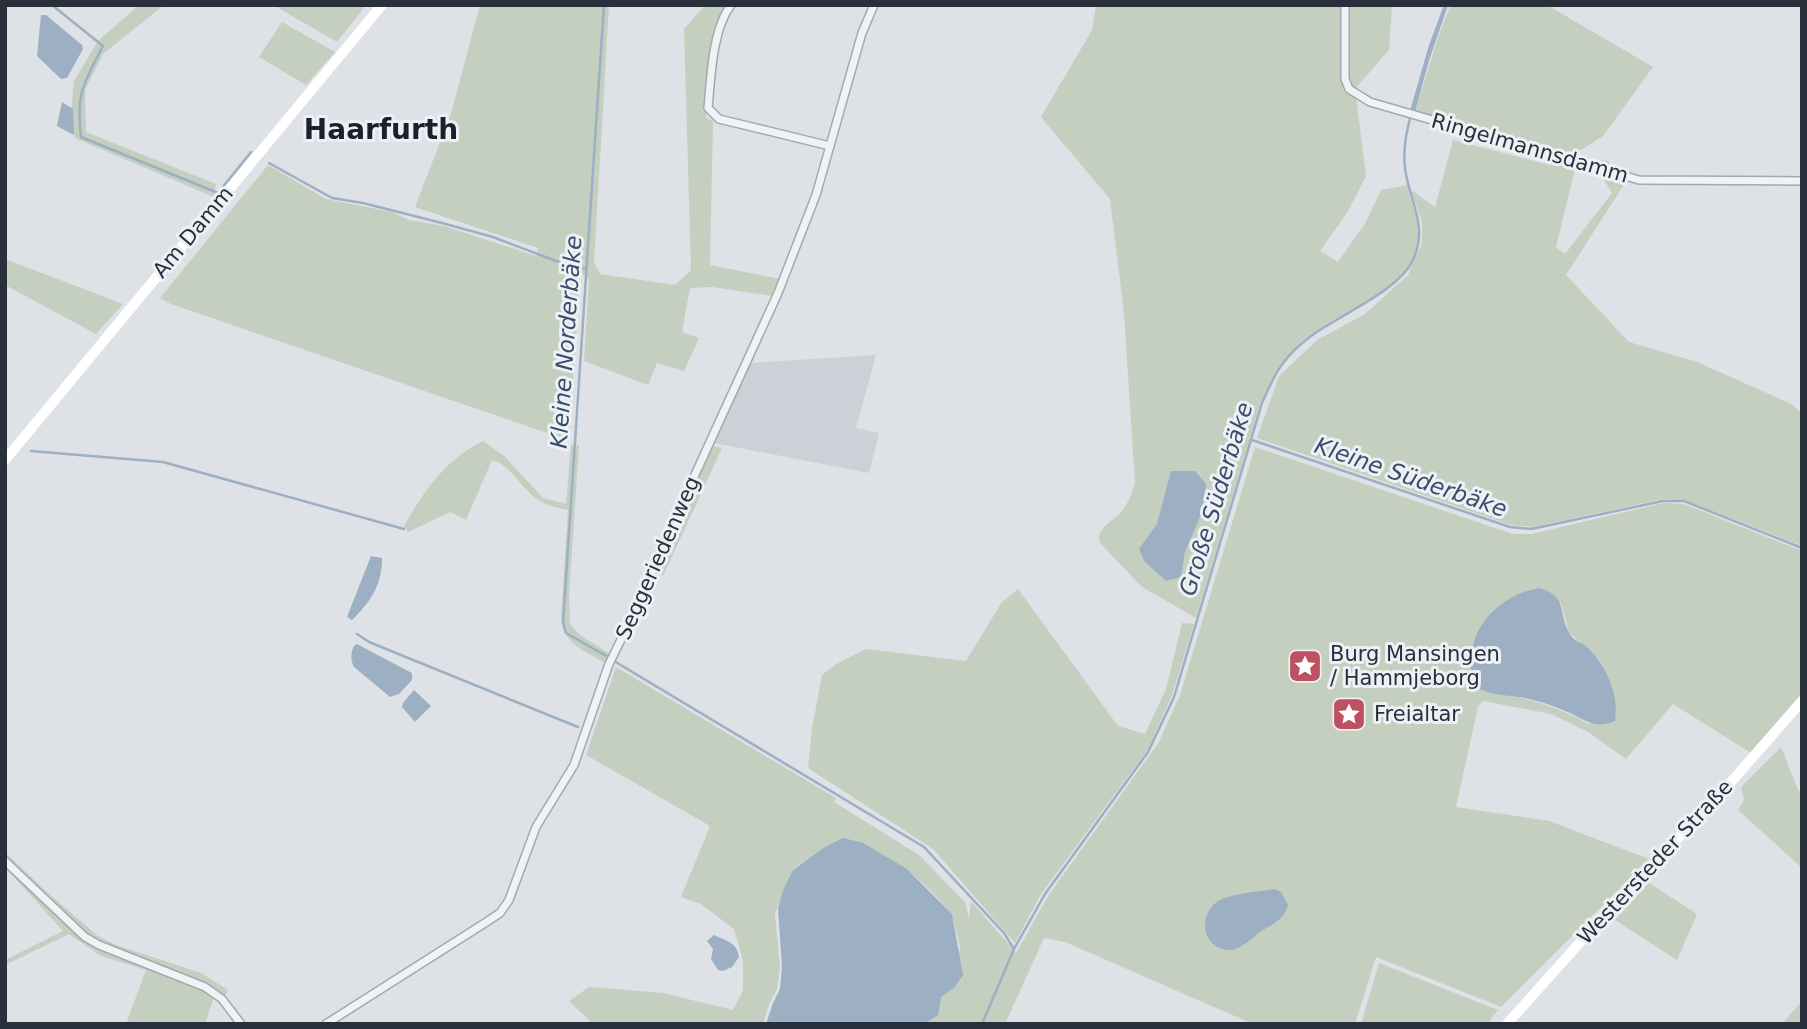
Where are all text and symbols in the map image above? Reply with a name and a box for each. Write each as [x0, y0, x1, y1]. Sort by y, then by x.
street label: Ringelmannsdamm [1429, 108, 1631, 188]
district label: Haarfurth [304, 113, 458, 146]
street label: Am Damm [148, 182, 238, 282]
water label: Kleine Norderbäke [546, 235, 586, 449]
water label: Große Süderbäke [1174, 399, 1258, 599]
water label: Kleine Süderbäke [1311, 432, 1511, 522]
street label: Seggeriedenweg [611, 473, 705, 643]
place label: Burg Mansingen / Hammjeborg [1330, 642, 1500, 690]
place icon: Burg Mansingen / Hammjeborg [1286, 647, 1324, 685]
place icon: Freialtar [1330, 695, 1368, 733]
place label: Freialtar [1374, 702, 1460, 726]
street label: Westersteder Straße [1573, 775, 1737, 949]

